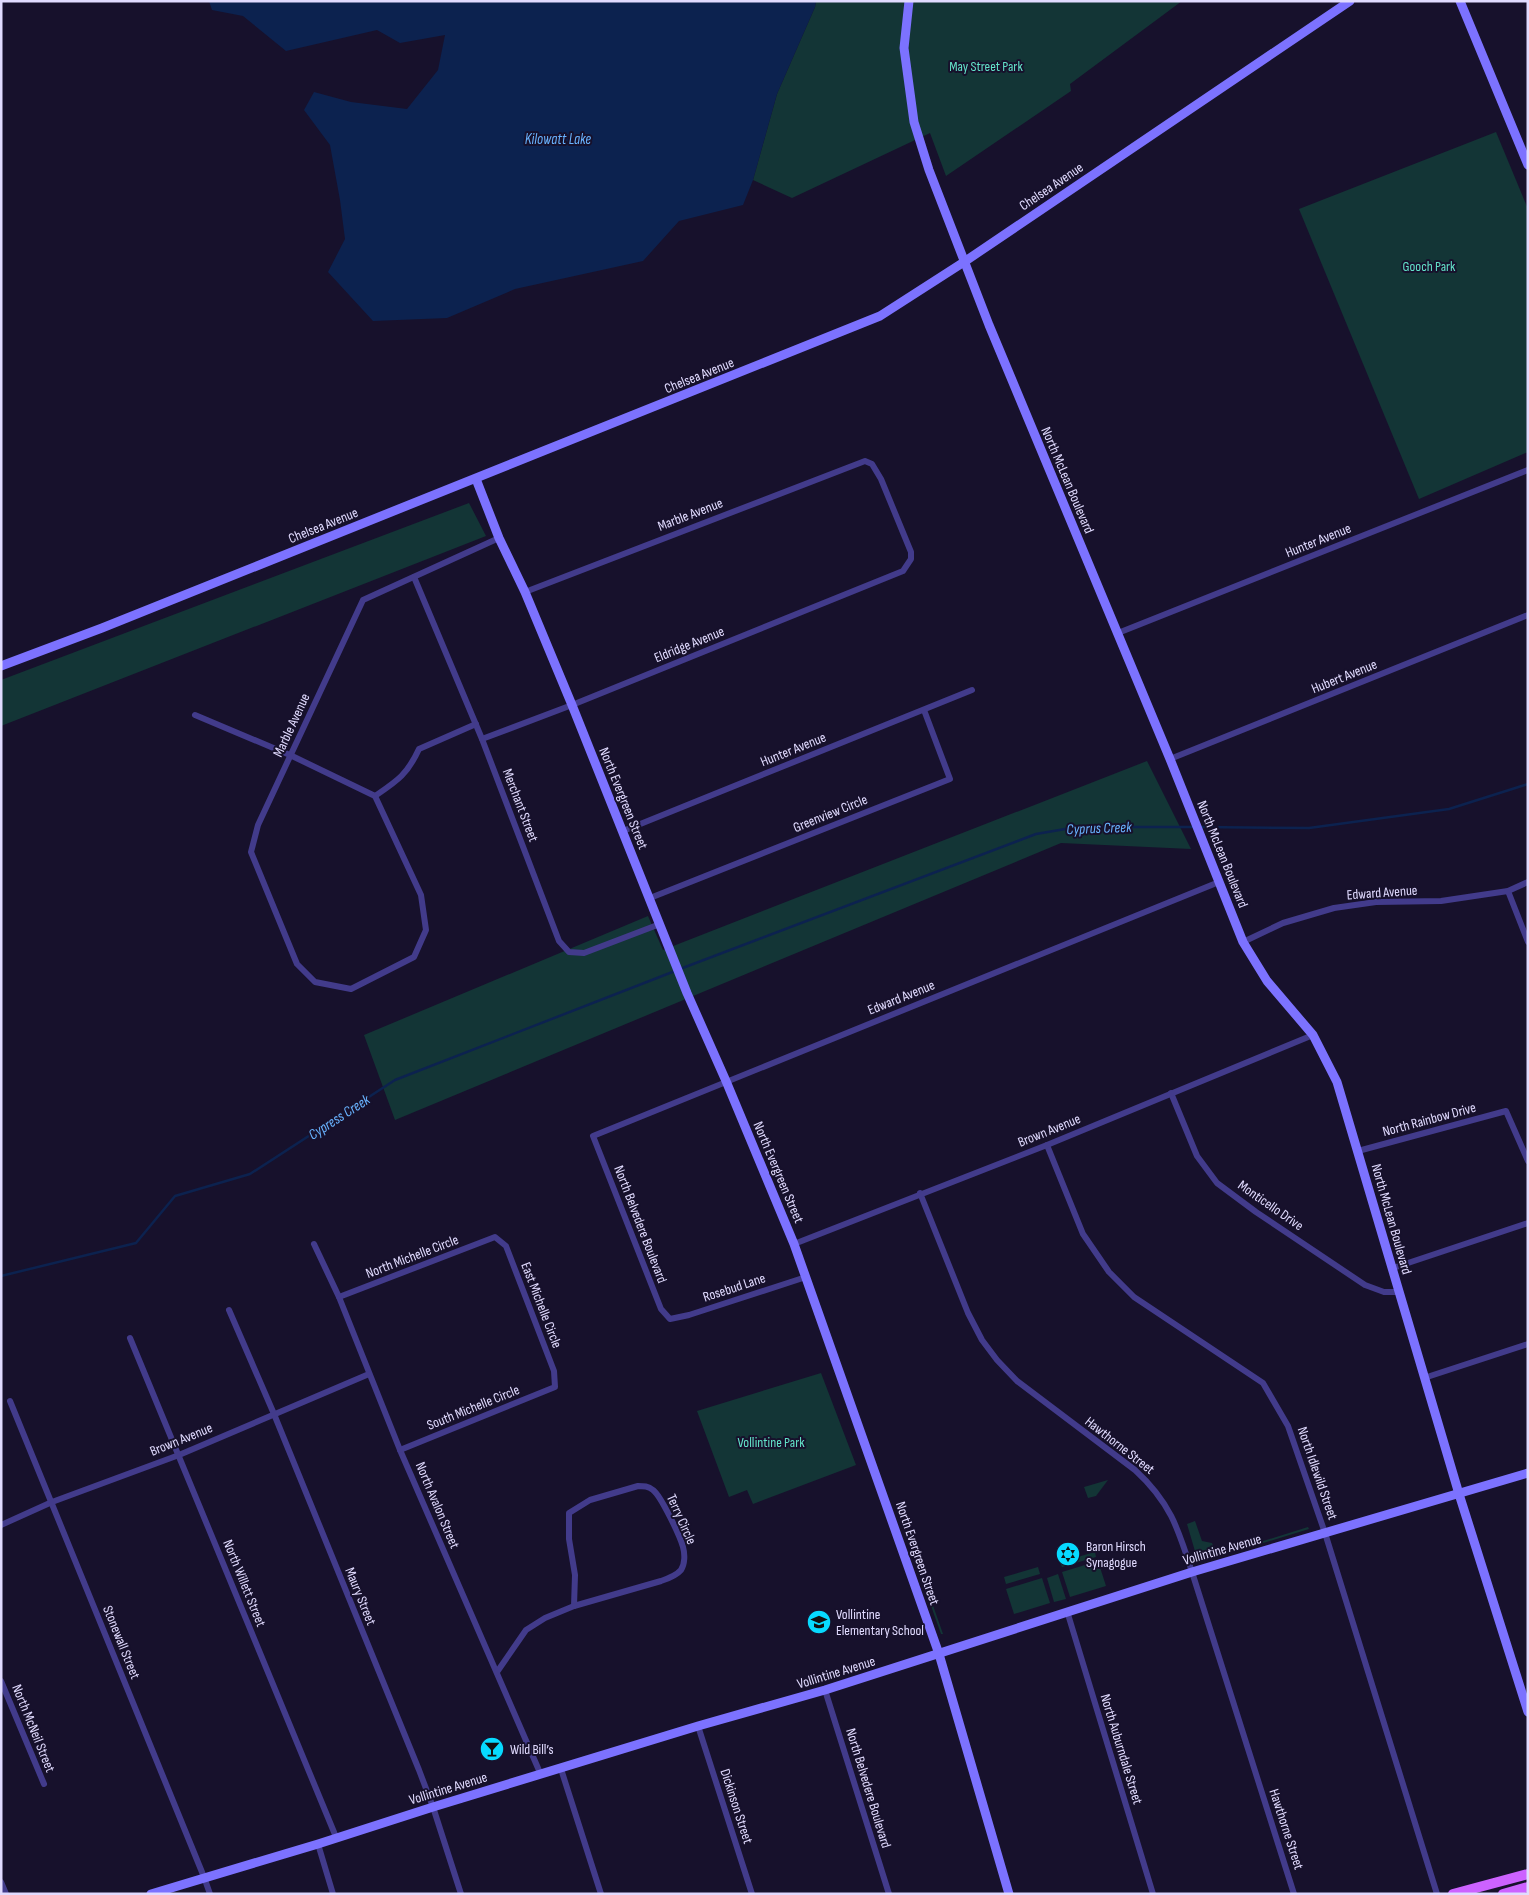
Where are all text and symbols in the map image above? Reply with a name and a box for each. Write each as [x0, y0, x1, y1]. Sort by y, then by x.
park label: May Street Park [949, 58, 1023, 75]
water label: Kilowatt Lake [525, 130, 591, 149]
street label: Chelsea Avenue [1016, 159, 1087, 214]
park label: Gooch Park [1403, 258, 1456, 275]
street label: Chelsea Avenue [662, 354, 736, 397]
street label: North McLean Boulevard [1037, 424, 1098, 536]
street label: Marble Avenue [655, 494, 725, 535]
street label: Chelsea Avenue [286, 504, 360, 547]
street label: Hunter Avenue [1283, 520, 1354, 561]
street label: Eldridge Avenue [652, 623, 727, 666]
street label: Hubert Avenue [1309, 656, 1380, 697]
street label: Marble Avenue [269, 691, 314, 760]
street label: Hunter Avenue [758, 729, 829, 770]
street label: North Evergreen Street [595, 745, 652, 852]
street label: Merchant Street [499, 766, 542, 844]
street label: Greenview Circle [791, 791, 870, 836]
street label: North McLean Boulevard [1193, 798, 1252, 910]
water label: Cyprus Creek [1066, 818, 1132, 839]
street label: Edward Avenue [1346, 882, 1418, 903]
street label: Edward Avenue [865, 976, 937, 1019]
water label: Cypress Creek [305, 1090, 374, 1144]
street label: North Rainbow Drive [1381, 1099, 1478, 1140]
street label: Brown Avenue [1015, 1110, 1083, 1151]
street label: North Evergreen Street [750, 1119, 808, 1225]
street label: North McLean Boulevard [1368, 1162, 1415, 1276]
street label: North Belvedere Boulevard [610, 1163, 671, 1285]
street label: Monticello Drive [1235, 1177, 1307, 1234]
street label: North Michelle Circle [363, 1231, 461, 1282]
street label: East Michelle Circle [517, 1260, 566, 1351]
street label: Rosebud Lane [701, 1269, 768, 1306]
street label: South Michelle Circle [424, 1381, 522, 1434]
street label: Hawthorne Street [1081, 1413, 1158, 1478]
street label: Brown Avenue [147, 1419, 215, 1460]
street label: North Idlewild Street [1294, 1424, 1341, 1522]
park label: Vollintine Park [737, 1434, 805, 1451]
street label: North Avalon Street [412, 1459, 463, 1551]
street label: Terry Circle [663, 1491, 700, 1547]
street label: North Evergreen Street [892, 1499, 943, 1607]
street label: Vollintine Avenue [1181, 1530, 1263, 1569]
street label: North Willett Street [219, 1537, 270, 1629]
place label: Baron Hirsch Synagogue [1086, 1538, 1146, 1571]
synagogue icon: Baron Hirsch Synagogue [1055, 1541, 1081, 1567]
street label: Maury Street [341, 1565, 380, 1628]
street label: Stonewall Street [99, 1603, 144, 1681]
place label: Vollintine Elementary School [836, 1606, 924, 1639]
school or university icon: Vollintine Elementary School [806, 1609, 832, 1635]
street label: Vollintine Avenue [795, 1653, 877, 1692]
street label: North McNeil Street [8, 1682, 59, 1775]
street label: North Auburndale Street [1097, 1692, 1146, 1806]
street label: North Belvedere Boulevard [842, 1726, 895, 1850]
bar icon: Wild Bill’s [479, 1736, 505, 1762]
place label: Wild Bill’s [510, 1741, 553, 1758]
street label: Dickinson Street [716, 1767, 757, 1846]
street label: Vollintine Avenue [407, 1769, 489, 1808]
street label: Hawthorne Street [1266, 1787, 1308, 1872]

